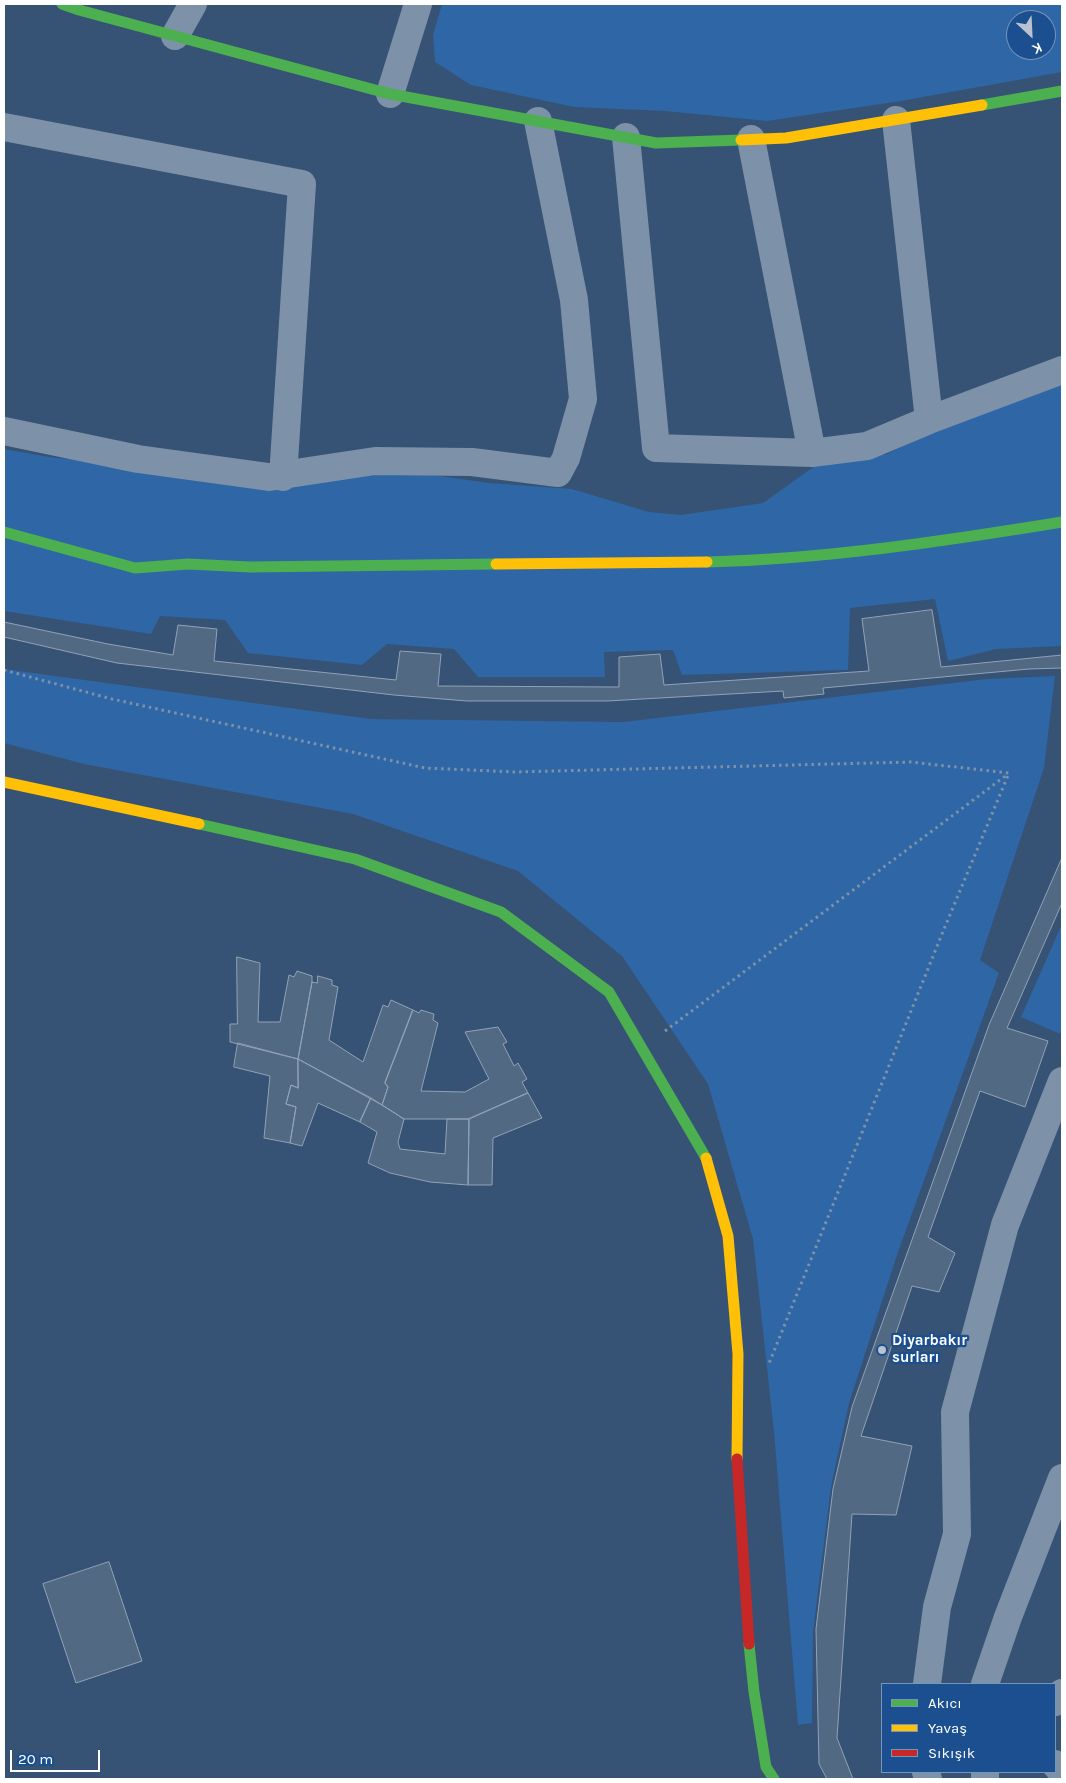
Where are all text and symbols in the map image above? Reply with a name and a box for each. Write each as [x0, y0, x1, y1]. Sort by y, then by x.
north arrow [1006, 10, 1056, 60]
text: K [1029, 39, 1045, 58]
place label: Diyarbakır surları [892, 1332, 967, 1367]
marker: Diyarbakır surları [876, 1344, 888, 1356]
legend [881, 1683, 1056, 1773]
text: Akıcı [928, 1694, 962, 1712]
text: Yavaş [928, 1719, 967, 1737]
scale bar [12, 1740, 102, 1772]
text: Sıkışık [928, 1744, 975, 1762]
text: 20 m [18, 1750, 53, 1768]

